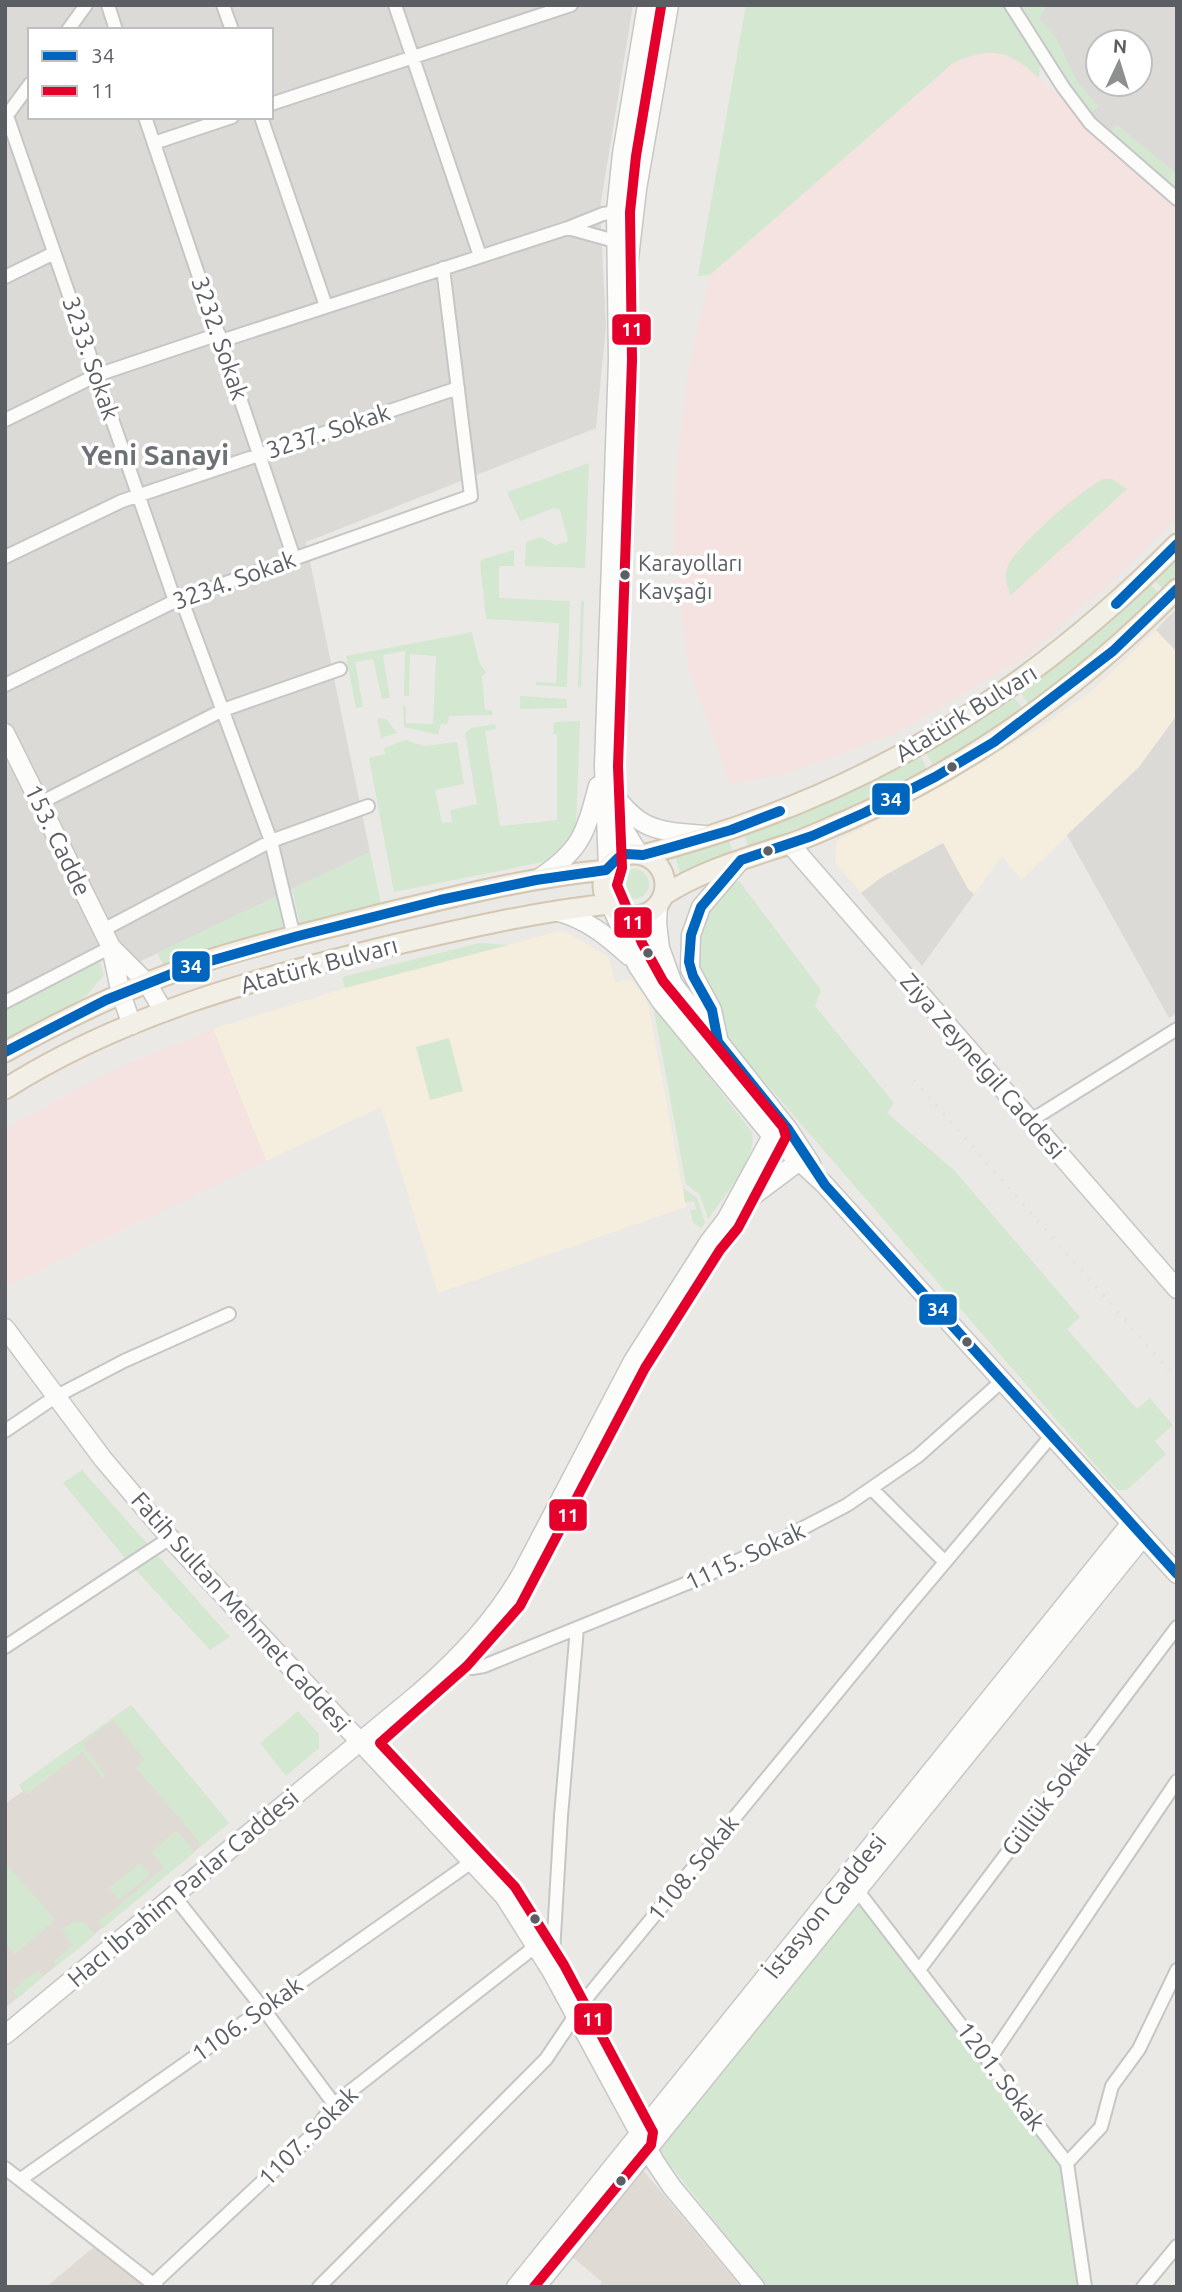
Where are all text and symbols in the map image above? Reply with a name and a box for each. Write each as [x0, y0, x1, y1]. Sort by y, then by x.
legend [28, 28, 273, 119]
north arrow [1084, 28, 1154, 98]
text: N [1112, 35, 1128, 58]
text: 34 [91, 43, 115, 67]
text: 11 [91, 78, 115, 102]
street label: 3232. Sokak [186, 273, 254, 403]
street label: 3233. Sokak [57, 293, 125, 423]
line badge: 11 [611, 313, 652, 346]
text: 11 [621, 318, 643, 340]
street label: 3237. Sokak [263, 398, 393, 464]
district label: Yeni Sanayi [81, 439, 229, 470]
street label: 3234. Sokak [169, 545, 299, 615]
place label: Karayolları Kavşağı [638, 550, 742, 603]
marker: Karayolları Kavşağı [618, 568, 632, 582]
street label: Atatürk Bulvarı [890, 659, 1042, 767]
unlabelled marker [945, 760, 959, 774]
street label: 153. Cadde [19, 780, 97, 900]
line badge: 34 [871, 782, 911, 816]
text: 34 [880, 788, 902, 810]
unlabelled marker [761, 844, 775, 858]
line badge: 11 [613, 906, 653, 939]
text: 11 [622, 911, 644, 933]
street label: Atatürk Bulvarı [238, 931, 400, 999]
unlabelled marker [641, 946, 655, 960]
line badge: 34 [171, 950, 211, 983]
text: 34 [180, 955, 202, 977]
street label: Ziya Zeynelgil Caddesi [895, 968, 1071, 1164]
line badge: 34 [918, 1293, 958, 1326]
text: 34 [927, 1298, 949, 1320]
unlabelled marker [960, 1335, 974, 1349]
street label: Fatih Sultan Mehmet Caddesi [126, 1487, 356, 1737]
line badge: 11 [548, 1498, 588, 1532]
text: 11 [557, 1504, 579, 1526]
street label: 1115. Sokak [681, 1517, 809, 1595]
street label: Güllük Sokak [996, 1735, 1100, 1861]
street label: Hacı İbrahim Parlar Caddesi [62, 1784, 304, 1992]
street label: 1108. Sokak [642, 1809, 744, 1927]
street label: İstasyon Caddesi [758, 1828, 892, 1984]
unlabelled marker [528, 1912, 542, 1926]
street label: 1106. Sokak [187, 1971, 307, 2067]
line badge: 11 [573, 2002, 613, 2036]
text: 11 [582, 2008, 604, 2030]
street label: 1201. Sokak [951, 2016, 1051, 2136]
street label: 1107. Sokak [253, 2081, 363, 2191]
unlabelled marker [614, 2174, 628, 2188]

